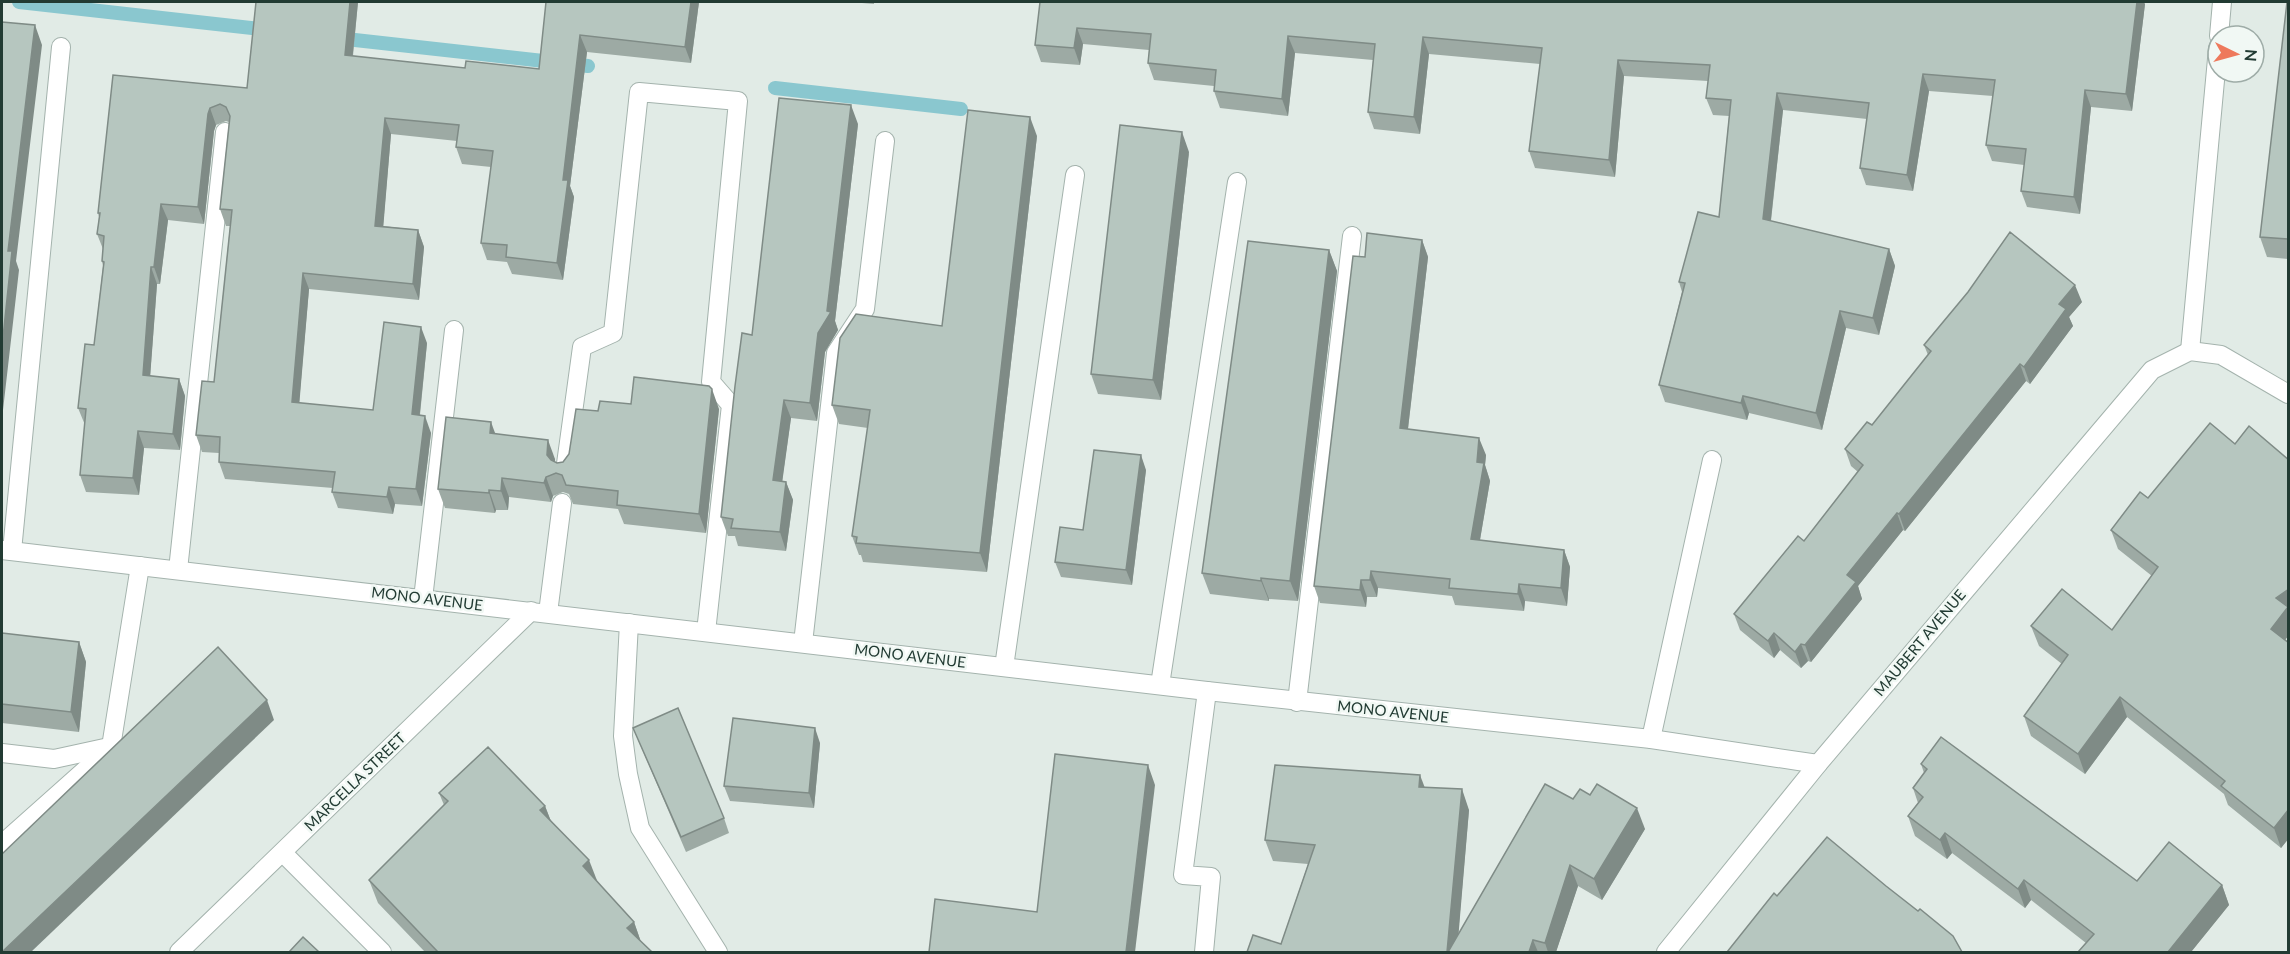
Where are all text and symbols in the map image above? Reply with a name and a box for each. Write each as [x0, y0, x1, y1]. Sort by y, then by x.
north arrow [2206, 24, 2266, 84]
text: N [2241, 48, 2261, 62]
street label: MONO AVENUE [370, 582, 484, 614]
street label: MAUBERT AVENUE [1869, 586, 1969, 699]
street label: MONO AVENUE [853, 639, 967, 671]
street label: MONO AVENUE [1336, 696, 1450, 726]
street label: MARCELLA STREET [300, 728, 409, 834]

